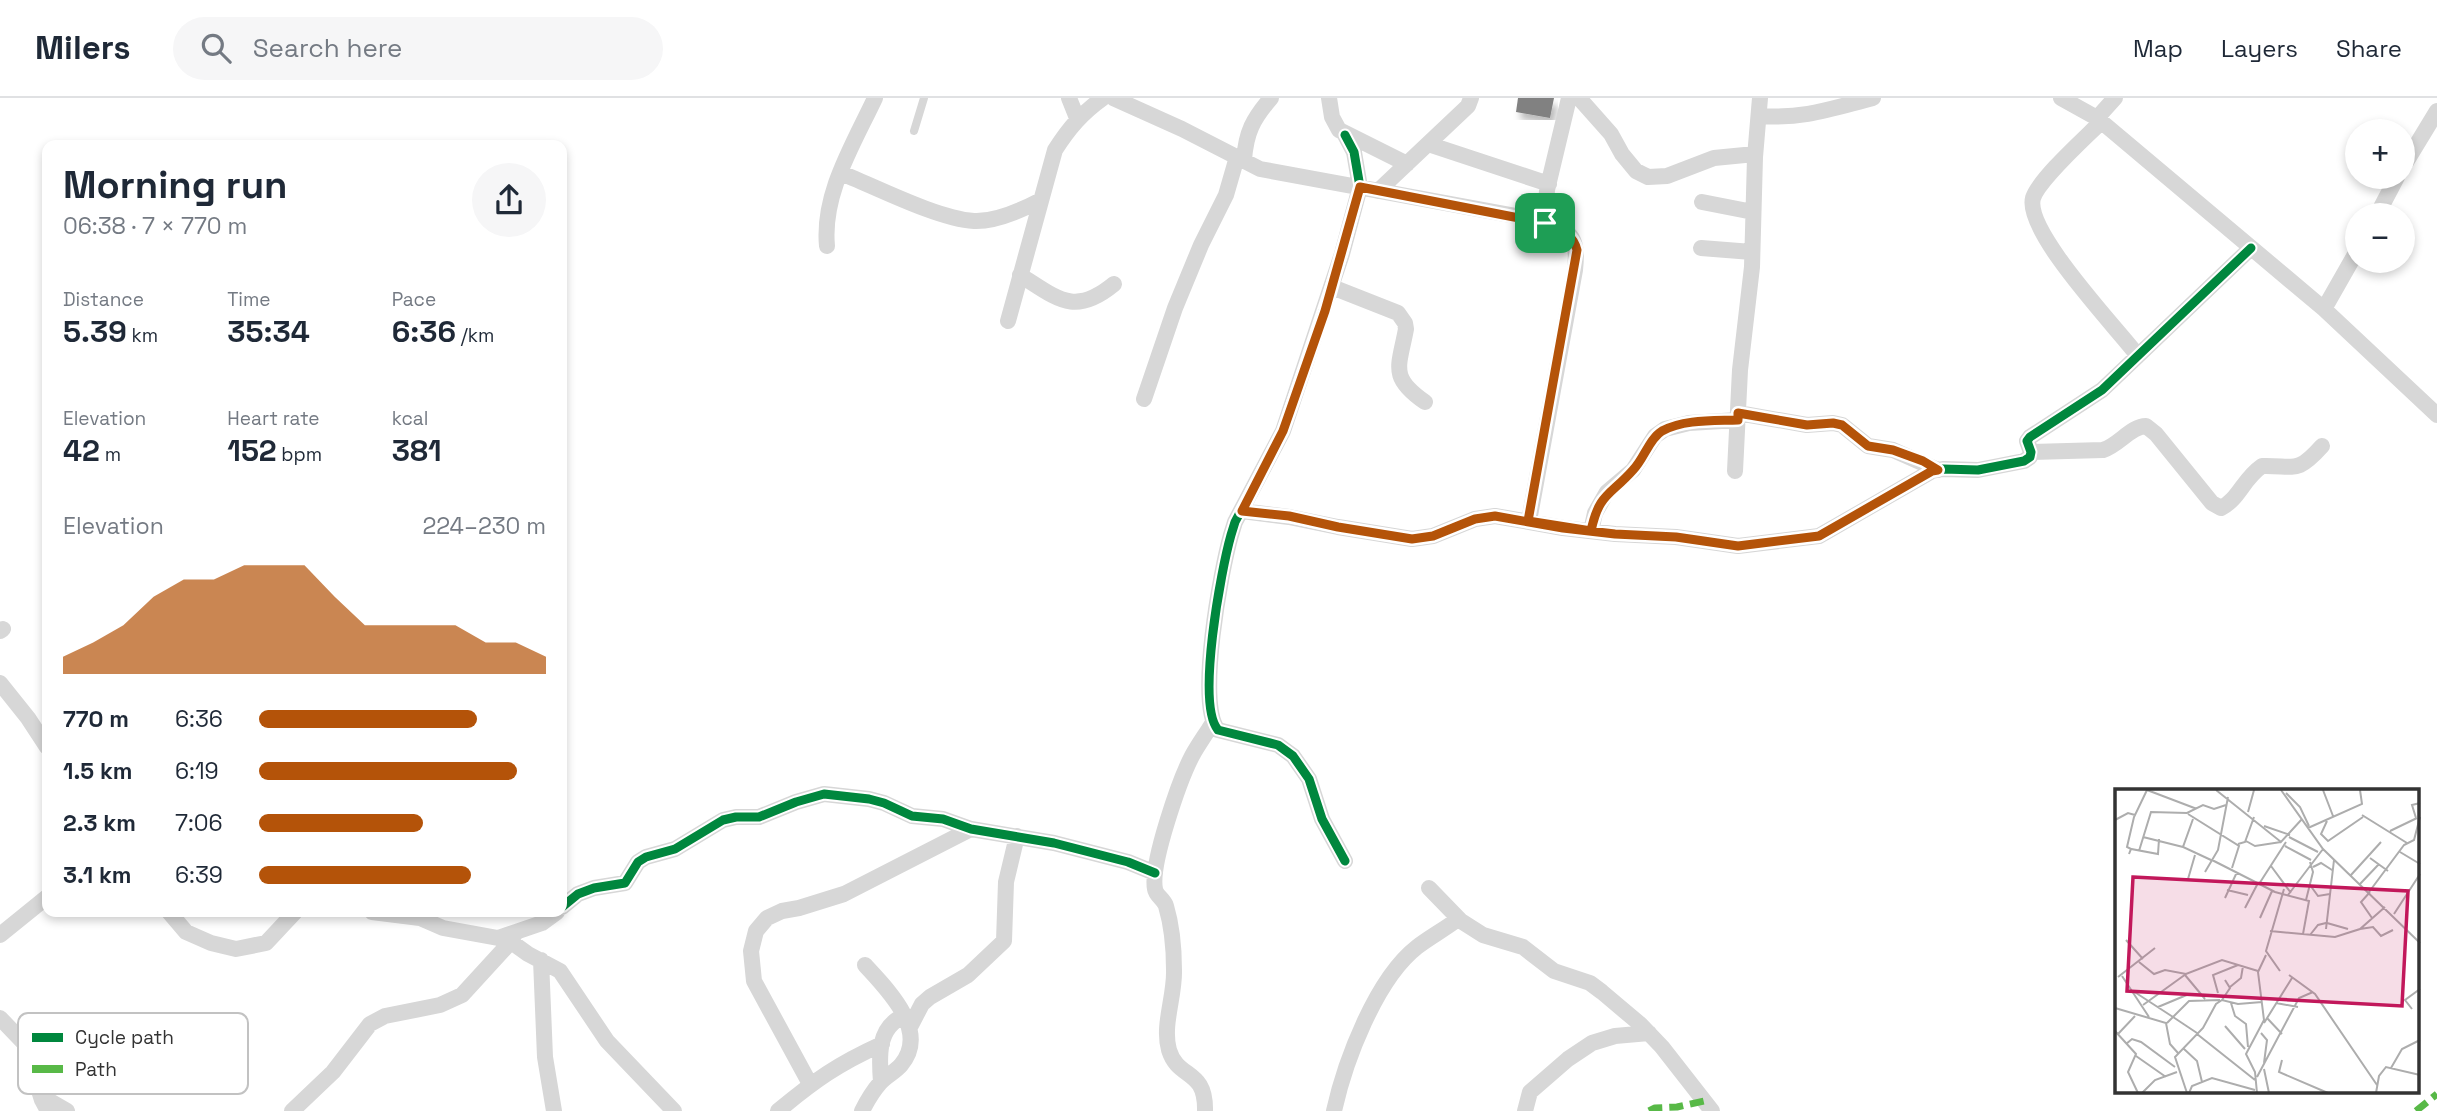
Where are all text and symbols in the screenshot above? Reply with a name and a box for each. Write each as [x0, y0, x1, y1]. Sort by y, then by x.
search box [173, 17, 663, 80]
text: Milers [35, 27, 131, 69]
icon: search [197, 29, 235, 67]
text: Search here [253, 31, 403, 65]
text: Map [2133, 33, 2183, 64]
text: Layers [2221, 33, 2298, 64]
text: Share [2336, 33, 2402, 64]
map controls [2345, 119, 2415, 273]
button: + [2345, 119, 2415, 189]
text: Morning run [63, 161, 288, 209]
button: share [472, 163, 546, 237]
pin [1515, 193, 1575, 253]
button: − [2345, 203, 2415, 273]
icon: arrive [1526, 204, 1564, 242]
text: 06:38 · 7 × 770 m [63, 211, 247, 241]
text: Distance [63, 287, 144, 312]
text: Time [227, 287, 271, 312]
text: Pace [392, 287, 436, 312]
text: 5.39 [63, 312, 127, 351]
text: 35:34 [227, 312, 310, 351]
text: 6:36 [392, 312, 456, 351]
text: km [127, 323, 158, 348]
text: /km [456, 323, 494, 348]
text: Elevation [63, 406, 146, 431]
text: Heart rate [227, 406, 320, 431]
text: kcal [392, 406, 428, 431]
text: 42 [63, 431, 100, 470]
text: 152 [227, 431, 276, 470]
text: 381 [392, 431, 441, 470]
text: m [100, 442, 121, 467]
text: bpm [276, 442, 322, 467]
text: Elevation [63, 511, 164, 541]
text: 224–230 m [422, 511, 546, 541]
text: 770 m [63, 704, 129, 734]
text: 6:36 [175, 704, 223, 734]
text: 1.5 km [63, 756, 133, 786]
text: 6:19 [175, 756, 219, 786]
inset map [2115, 789, 2420, 1094]
text: 2.3 km [63, 808, 136, 838]
text: 7:06 [175, 808, 223, 838]
text: 3.1 km [63, 860, 132, 890]
text: 6:39 [175, 860, 223, 890]
legend [18, 1013, 248, 1094]
text: Cycle path [75, 1025, 174, 1050]
text: Path [75, 1057, 117, 1082]

